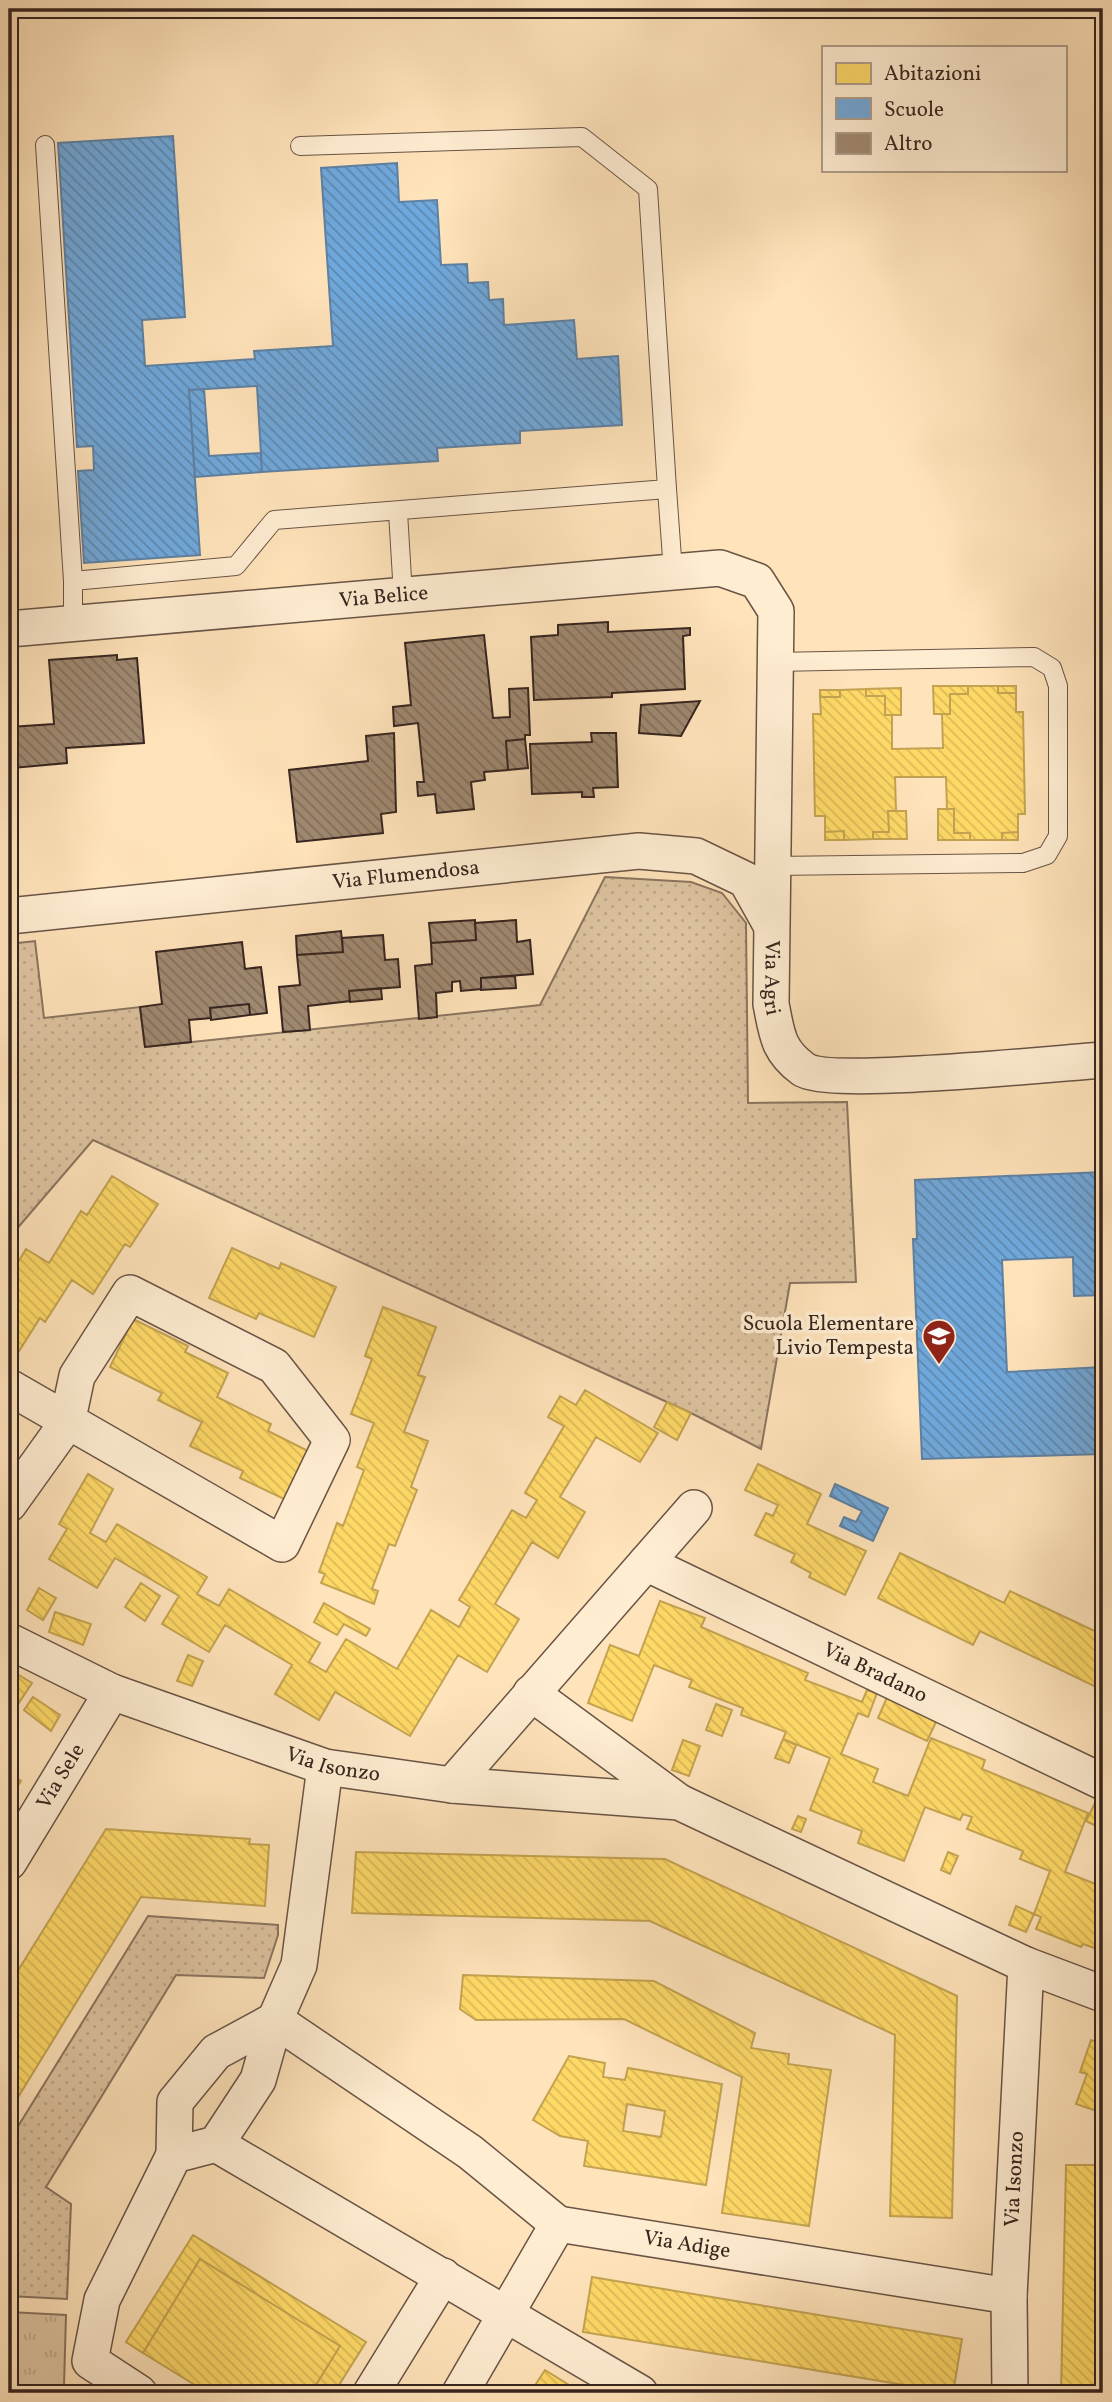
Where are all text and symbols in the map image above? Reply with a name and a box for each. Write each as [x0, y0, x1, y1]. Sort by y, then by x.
legend [822, 46, 1066, 172]
text: Abitazioni [884, 60, 981, 89]
text: Scuole [884, 96, 944, 125]
text: Altro [884, 130, 932, 159]
street label: Via Belice [338, 579, 429, 615]
street label: Via Flumendosa [331, 853, 481, 897]
street label: Via Agri [756, 940, 787, 1018]
place label: Scuola Elementare Livio Tempesta [743, 1310, 914, 1363]
school or university icon: Scuola Elementare Livio Tempesta [920, 1317, 958, 1366]
street label: Via Bradano [818, 1635, 932, 1710]
street label: Via Sele [30, 1738, 92, 1815]
street label: Via Isonzo [282, 1740, 382, 1789]
street label: Via Isonzo [998, 2130, 1032, 2228]
street label: Via Adige [641, 2223, 733, 2266]

